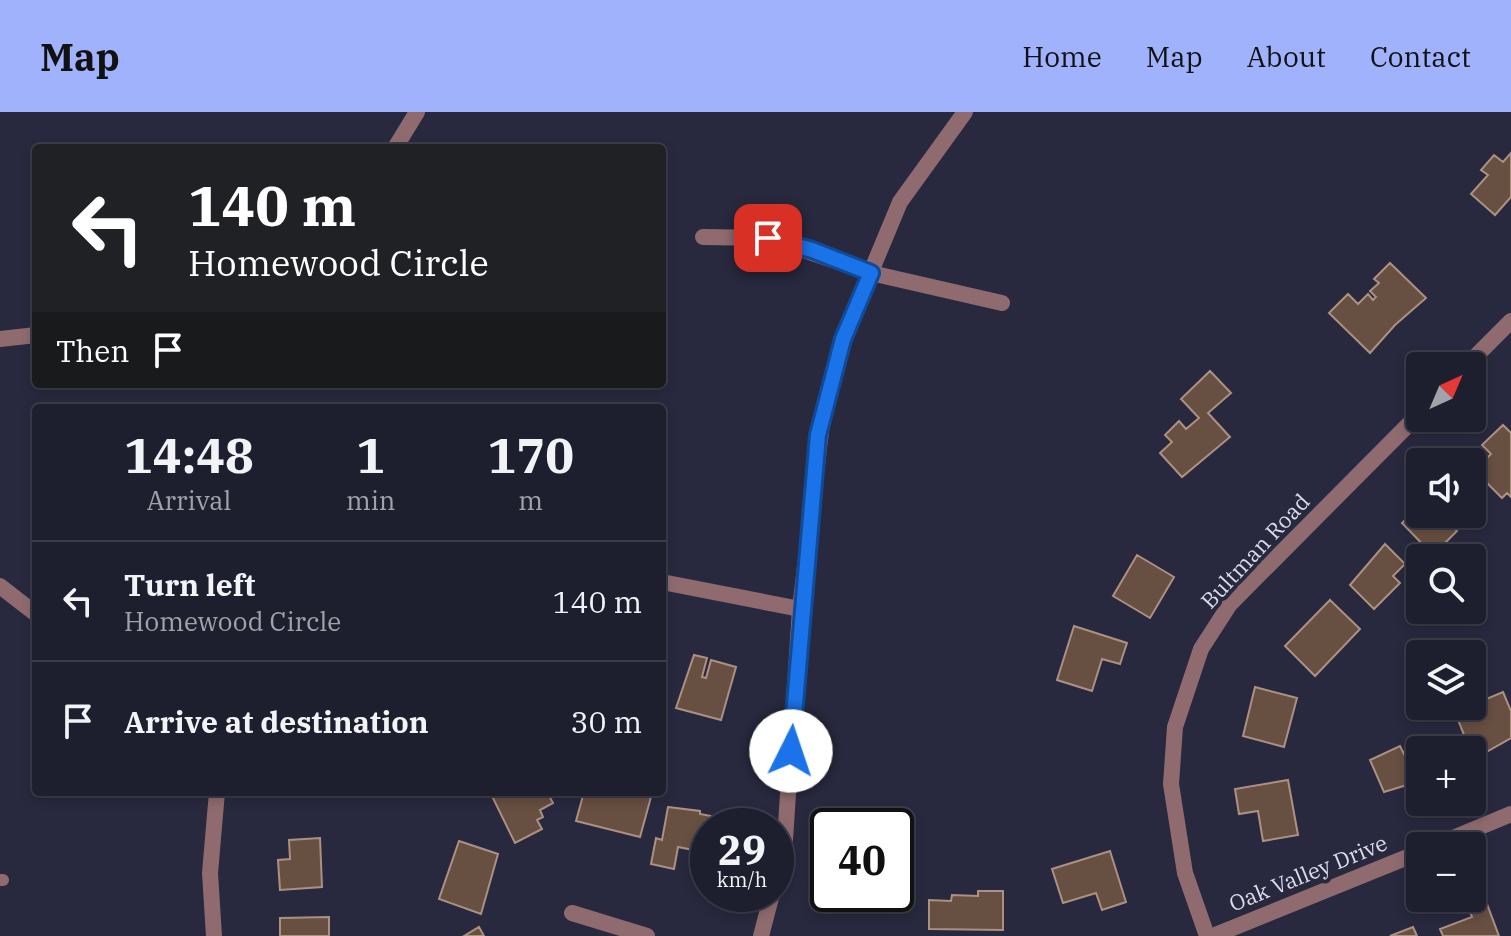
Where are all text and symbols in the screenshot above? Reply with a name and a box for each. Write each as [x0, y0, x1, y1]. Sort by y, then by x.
text: Map [40, 32, 120, 81]
text: Home [1022, 38, 1102, 75]
text: Map [1146, 38, 1203, 75]
text: About [1247, 38, 1326, 75]
text: Contact [1370, 38, 1471, 75]
text: 140 m [188, 169, 356, 241]
icon: left [56, 176, 160, 280]
pin [734, 204, 802, 272]
icon: arrive [746, 216, 790, 260]
text: Homewood Circle [188, 239, 489, 286]
icon: arrive [146, 328, 190, 372]
text: Then [56, 331, 130, 370]
north arrow [1406, 352, 1486, 432]
map controls [1406, 352, 1486, 912]
text: 14:48 [124, 424, 254, 486]
text: 1 [356, 424, 385, 486]
text: 170 [488, 424, 574, 486]
button: sound [1406, 448, 1486, 528]
text: Arrival [147, 483, 231, 517]
text: min [346, 483, 395, 517]
text: m [518, 483, 543, 517]
street label: Bultman Road [1194, 487, 1315, 614]
button: search [1406, 544, 1486, 624]
text: Turn left [124, 565, 256, 604]
icon: left [56, 579, 100, 623]
text: 140 m [552, 582, 642, 621]
text: Homewood Circle [124, 604, 341, 638]
button: layers [1406, 640, 1486, 720]
icon: arrive [56, 699, 100, 743]
text: Arrive at destination [124, 702, 429, 741]
text: 30 m [570, 702, 642, 741]
position arrow [749, 709, 833, 793]
button: + [1406, 736, 1486, 816]
speed limit sign: 40 [810, 808, 914, 912]
text: 29 [718, 824, 766, 876]
street label: Oak Valley Drive [1224, 828, 1391, 917]
button: − [1406, 832, 1486, 912]
text: km/h [717, 866, 767, 893]

